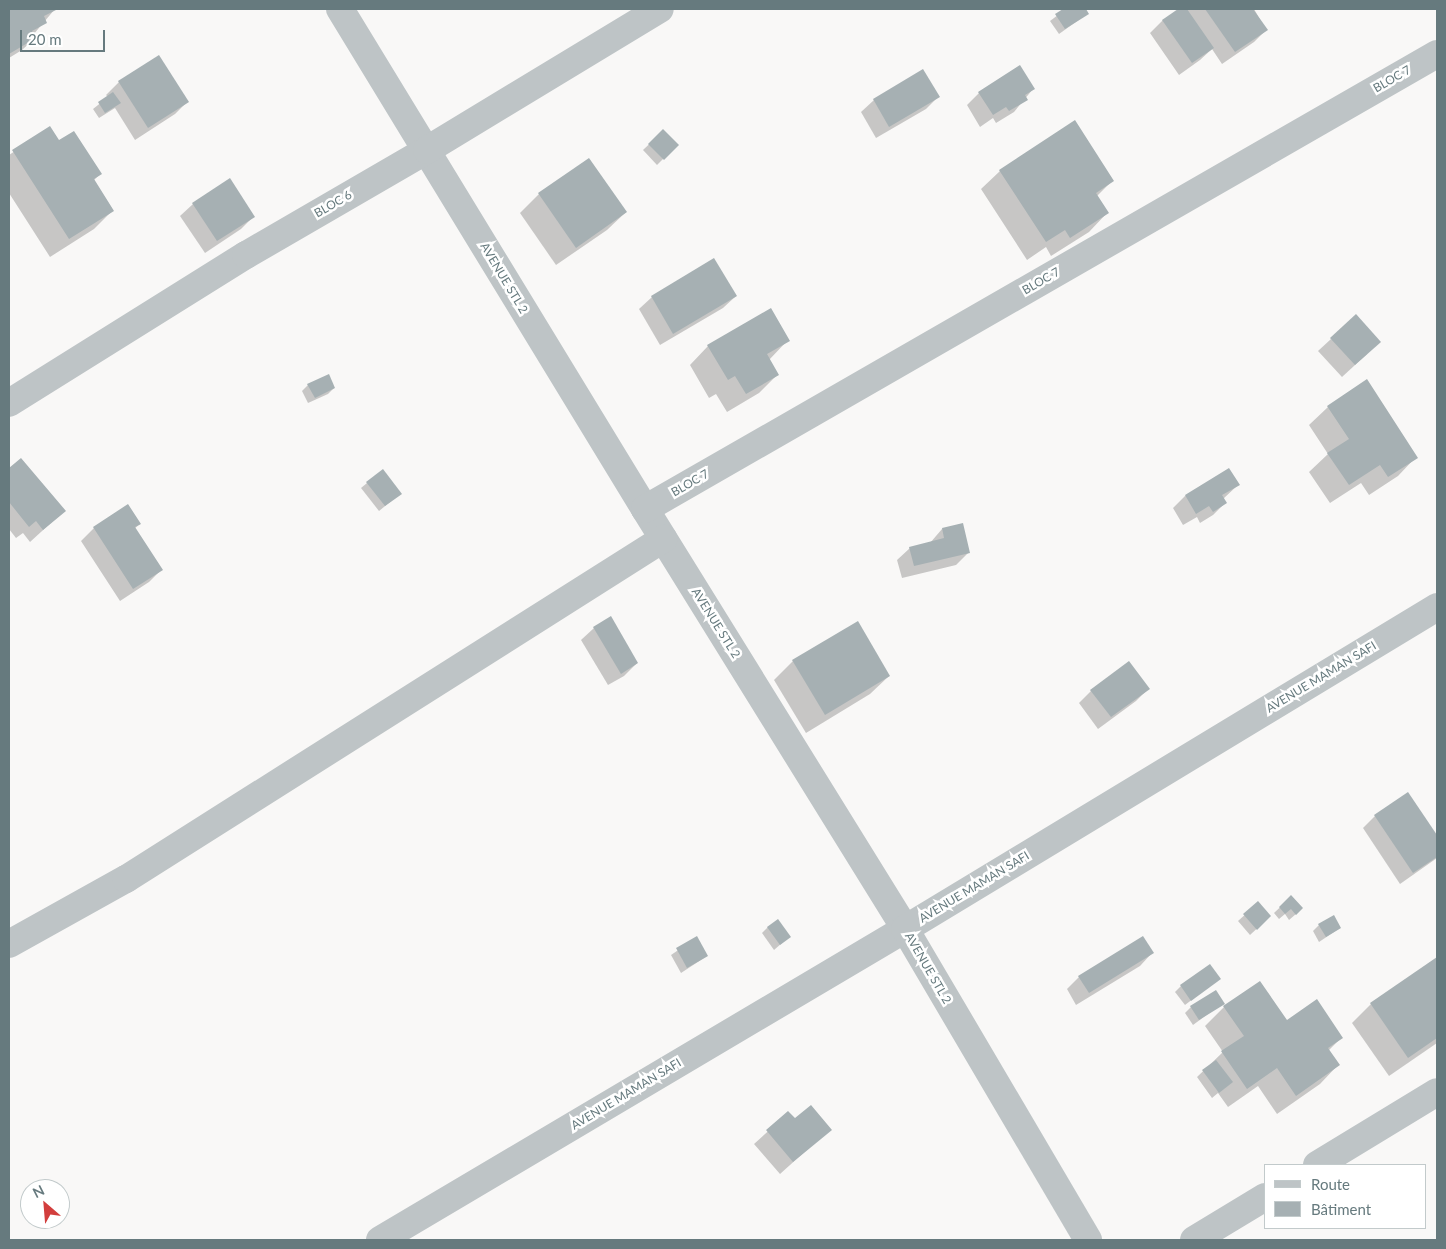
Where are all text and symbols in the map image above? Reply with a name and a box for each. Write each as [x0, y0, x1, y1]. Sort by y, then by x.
scale bar [22, 20, 108, 52]
text: 20 m [28, 30, 62, 48]
street label: BLOC 7 [1371, 62, 1413, 96]
street label: BLOC 6 [312, 187, 354, 221]
street label: AVENUE STL 2 [477, 240, 531, 316]
street label: BLOC 7 [1020, 264, 1062, 298]
street label: BLOC 7 [669, 466, 711, 500]
street label: AVENUE STL 2 [689, 585, 743, 661]
street label: AVENUE MAMAN SAFI [1263, 638, 1379, 716]
street label: AVENUE MAMAN SAFI [916, 848, 1032, 926]
street label: AVENUE STL 2 [902, 930, 954, 1006]
street label: AVENUE MAMAN SAFI [568, 1055, 684, 1133]
legend [1264, 1164, 1426, 1229]
text: Route [1311, 1175, 1350, 1193]
north arrow [20, 1179, 70, 1229]
text: N [30, 1181, 47, 1201]
text: Bâtiment [1311, 1200, 1371, 1218]

